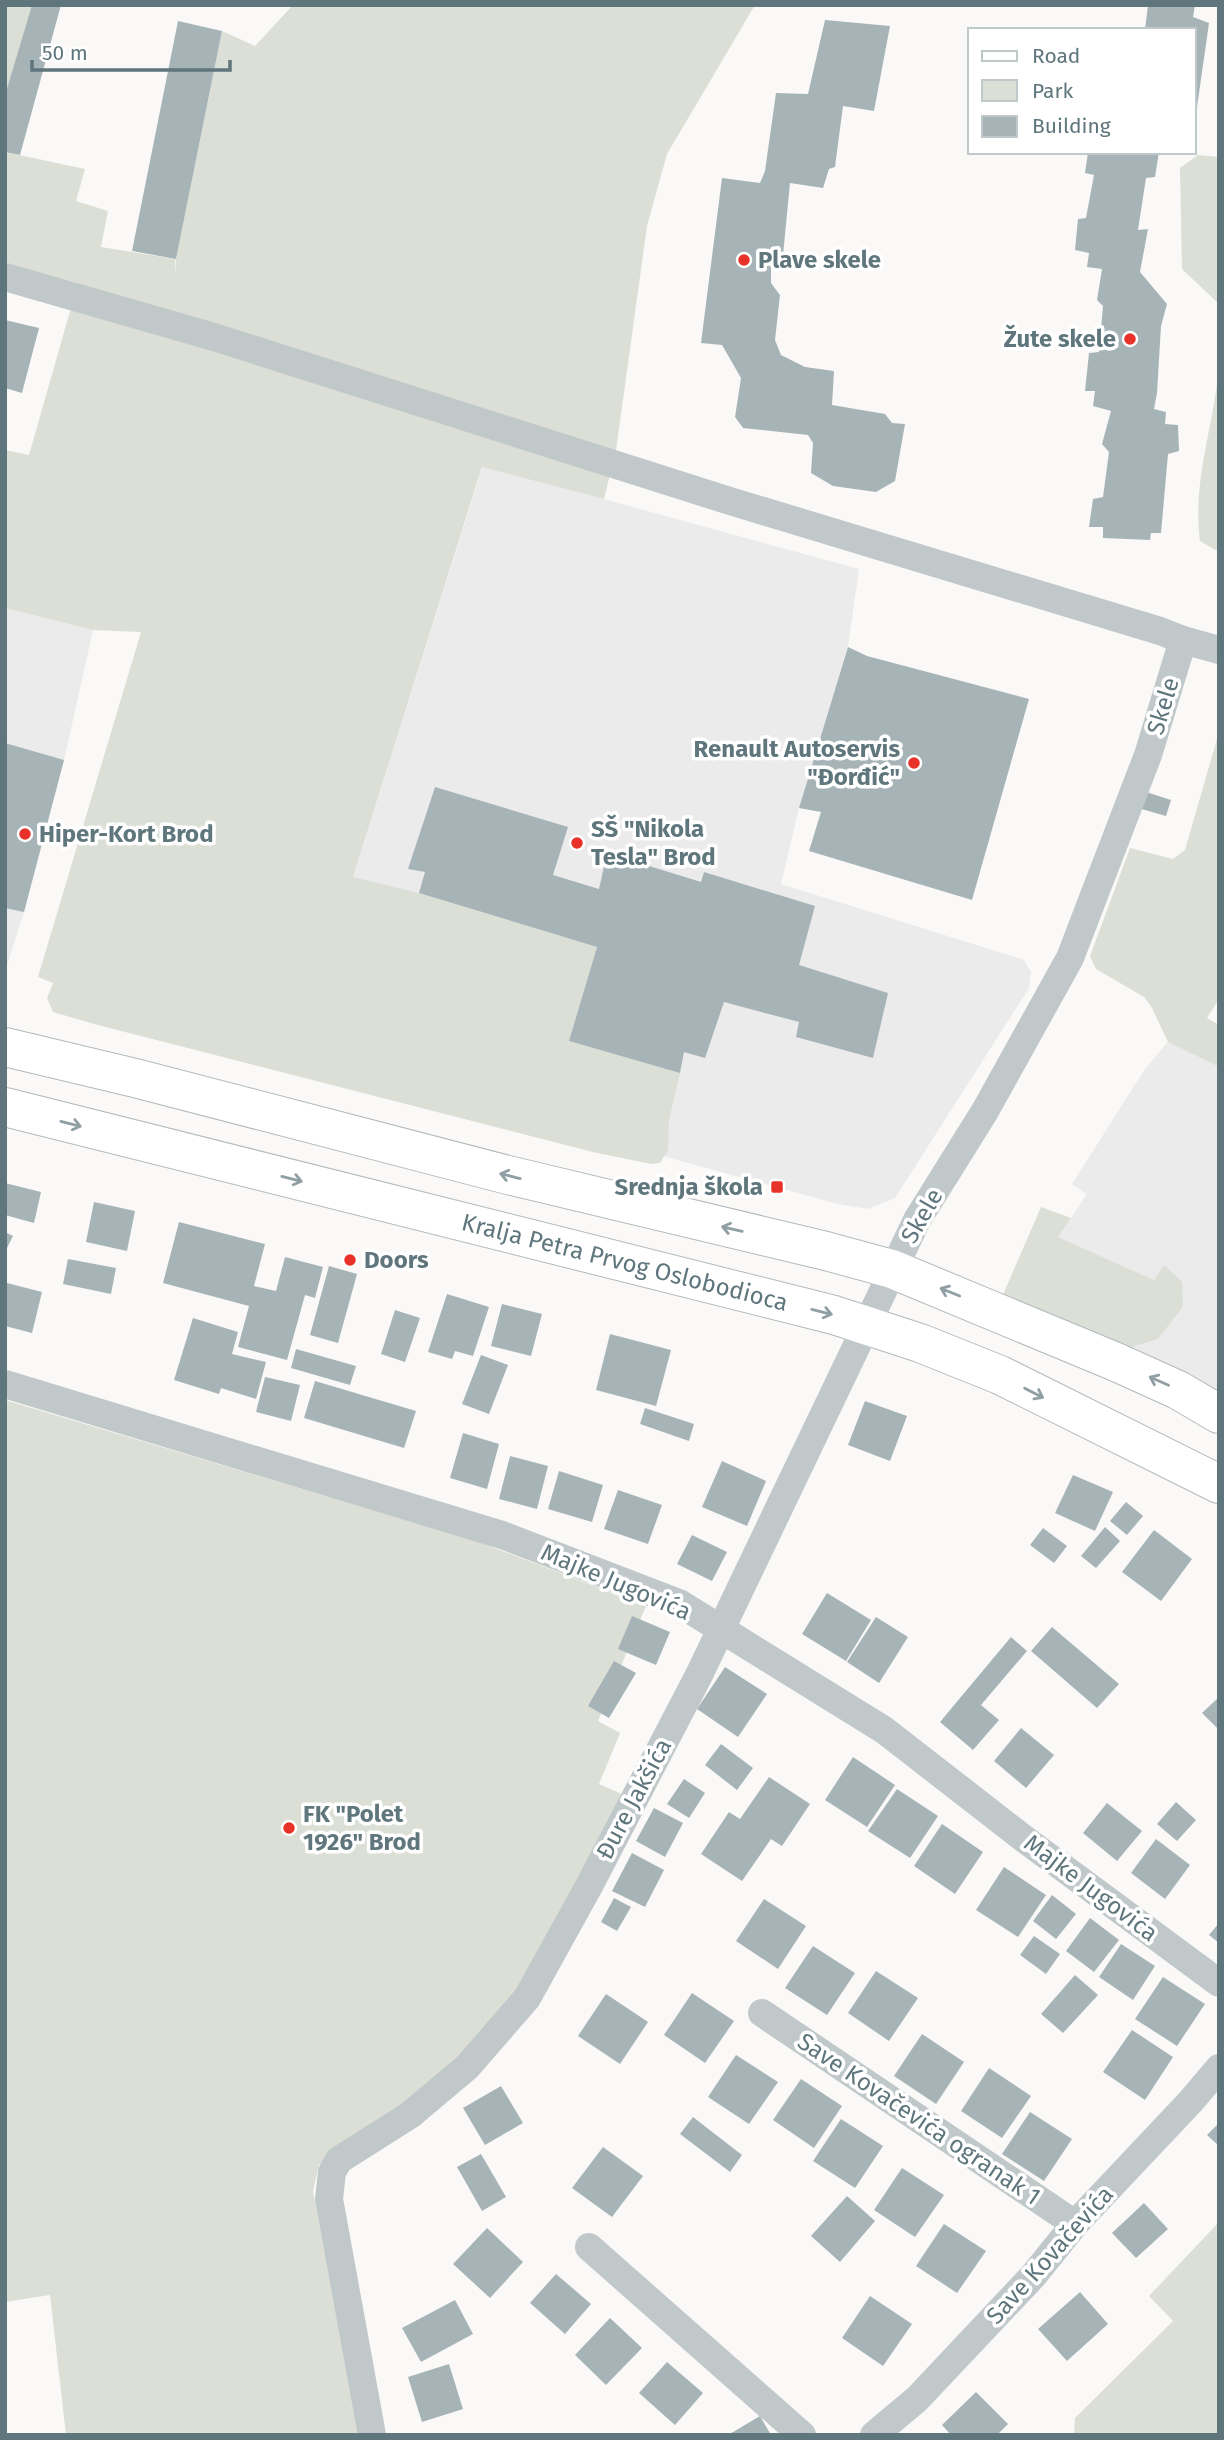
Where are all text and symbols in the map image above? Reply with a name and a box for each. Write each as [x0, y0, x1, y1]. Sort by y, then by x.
scale bar [32, 28, 229, 72]
legend [968, 28, 1196, 154]
text: 50 m [42, 40, 88, 66]
text: Road [1032, 43, 1080, 69]
text: Park [1032, 78, 1074, 104]
text: Building [1032, 113, 1111, 139]
place label: Plave skele [758, 246, 881, 274]
marker: Plave skele [736, 252, 752, 268]
place label: Žute skele [1004, 324, 1116, 353]
marker: Žute skele [1122, 331, 1138, 347]
street label: Skele [1141, 674, 1185, 738]
place label: Renault Autoservis "Đorđić" [694, 735, 900, 791]
marker: Renault Autoservis "Đorđić" [906, 755, 922, 771]
place label: SŠ "Nikola Tesla" Brod [591, 814, 716, 871]
place label: Hiper-Kort Brod [39, 820, 214, 848]
marker: Hiper-Kort Brod [17, 826, 33, 842]
marker: SŠ "Nikola Tesla" Brod [569, 835, 585, 851]
one-way arrow [60, 1118, 82, 1131]
one-way arrow [499, 1168, 522, 1182]
one-way arrow [280, 1173, 303, 1186]
place label: Srednja škola [615, 1173, 763, 1201]
marker: Srednja škola [769, 1179, 785, 1195]
street label: Skele [895, 1184, 949, 1248]
street label: Kralja Petra Prvog Oslobodioca [459, 1208, 791, 1317]
one-way arrow [721, 1221, 743, 1234]
place label: Doors [364, 1246, 429, 1274]
marker: Doors [342, 1252, 358, 1268]
one-way arrow [939, 1284, 961, 1297]
one-way arrow [810, 1306, 833, 1319]
one-way arrow [1149, 1374, 1170, 1388]
one-way arrow [1023, 1386, 1044, 1400]
street label: Majke Jugovića [537, 1538, 695, 1626]
street label: Đure Jakšića [591, 1734, 677, 1864]
place label: FK "Polet 1926" Brod [303, 1800, 421, 1856]
marker: FK "Polet 1926" Brod [281, 1820, 297, 1836]
street label: Majke Jugovića [1019, 1829, 1163, 1947]
street label: Save Kovačevića ogranak 1 [792, 2027, 1046, 2211]
street label: Save Kovačevića [981, 2180, 1119, 2330]

